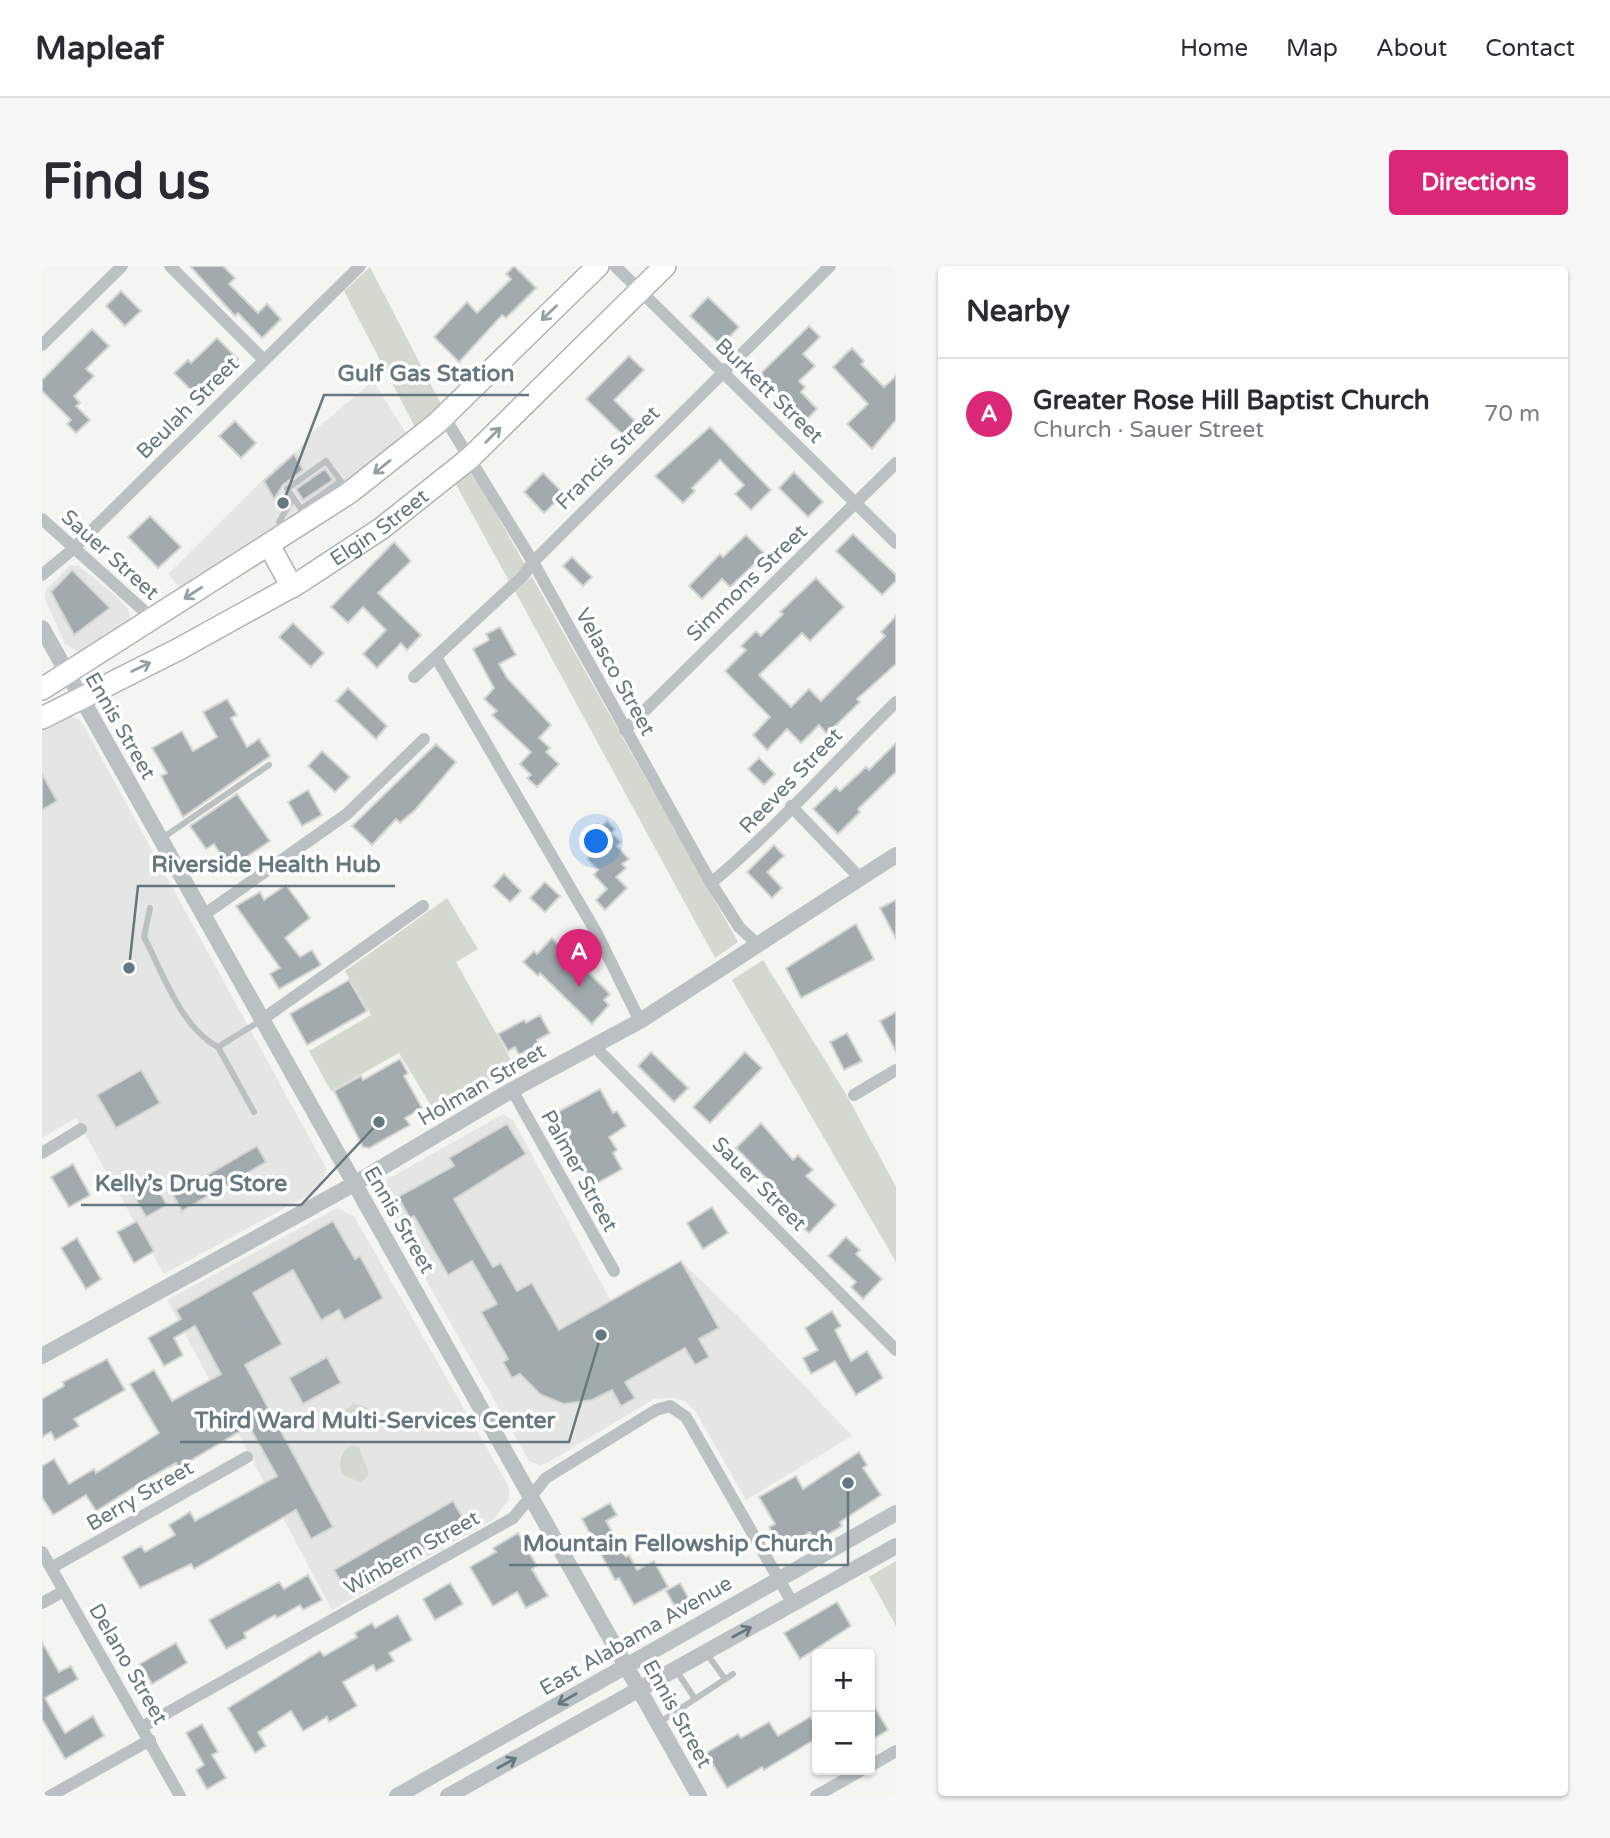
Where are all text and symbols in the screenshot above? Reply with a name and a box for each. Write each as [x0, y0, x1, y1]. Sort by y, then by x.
text: Mapleaf [35, 29, 164, 68]
text: Home [1180, 34, 1248, 63]
text: Map [1286, 34, 1338, 63]
text: About [1376, 34, 1447, 63]
text: Contact [1485, 34, 1575, 63]
button: Directions [1389, 150, 1568, 215]
text: Find us [42, 153, 210, 212]
text: Nearby [966, 293, 1070, 330]
one-way arrow [541, 305, 558, 322]
street label: Burkett Street [710, 333, 828, 449]
callout: Gulf Gas Station [324, 351, 529, 395]
street label: Beulah Street [132, 352, 244, 464]
text: Gulf Gas Station [338, 360, 514, 388]
text: Greater Rose Hill Baptist Church [1033, 385, 1430, 416]
text: A [980, 400, 998, 428]
text: 70 m [1484, 400, 1540, 428]
street label: Francis Street [551, 401, 665, 515]
text: Church · Sauer Street [1033, 416, 1264, 444]
one-way arrow [484, 427, 501, 444]
one-way arrow [373, 459, 391, 475]
street label: Elgin Street [325, 483, 433, 571]
street label: Sauer Street [56, 505, 164, 605]
street label: Simmons Street [682, 519, 812, 647]
one-way arrow [184, 586, 203, 601]
street label: Velasco Street [570, 604, 660, 740]
one-way arrow [129, 660, 151, 673]
street label: Ennis Street [79, 668, 161, 784]
street label: Reeves Street [734, 723, 848, 839]
your location [579, 824, 613, 858]
callout: Riverside Health Hub [138, 842, 395, 886]
text: Riverside Health Hub [151, 851, 381, 879]
pin: A [556, 929, 602, 987]
street label: Holman Street [414, 1038, 550, 1132]
street label: Palmer Street [535, 1106, 623, 1236]
street label: Sauer Street [707, 1132, 811, 1236]
callout: Kelly’s Drug Store [81, 1161, 301, 1205]
street label: Ennis Street [358, 1162, 440, 1278]
text: Kelly’s Drug Store [95, 1170, 287, 1198]
callout: Third Ward Multi-Services Center [180, 1398, 569, 1442]
text: Third Ward Multi-Services Center [194, 1407, 557, 1435]
street label: Berry Street [82, 1455, 198, 1537]
street label: Winbern Street [340, 1506, 484, 1600]
callout: Mountain Fellowship Church [509, 1521, 848, 1565]
text: Mountain Fellowship Church [523, 1530, 833, 1558]
street label: East Alabama Avenue [535, 1571, 737, 1701]
street label: Delano Street [83, 1599, 173, 1729]
one-way arrow [731, 1625, 751, 1639]
map controls [812, 1649, 875, 1775]
button: + [812, 1649, 875, 1712]
street label: Ennis Street [637, 1656, 717, 1772]
one-way arrow [557, 1693, 578, 1706]
button: − [812, 1712, 875, 1775]
one-way arrow [496, 1756, 517, 1769]

